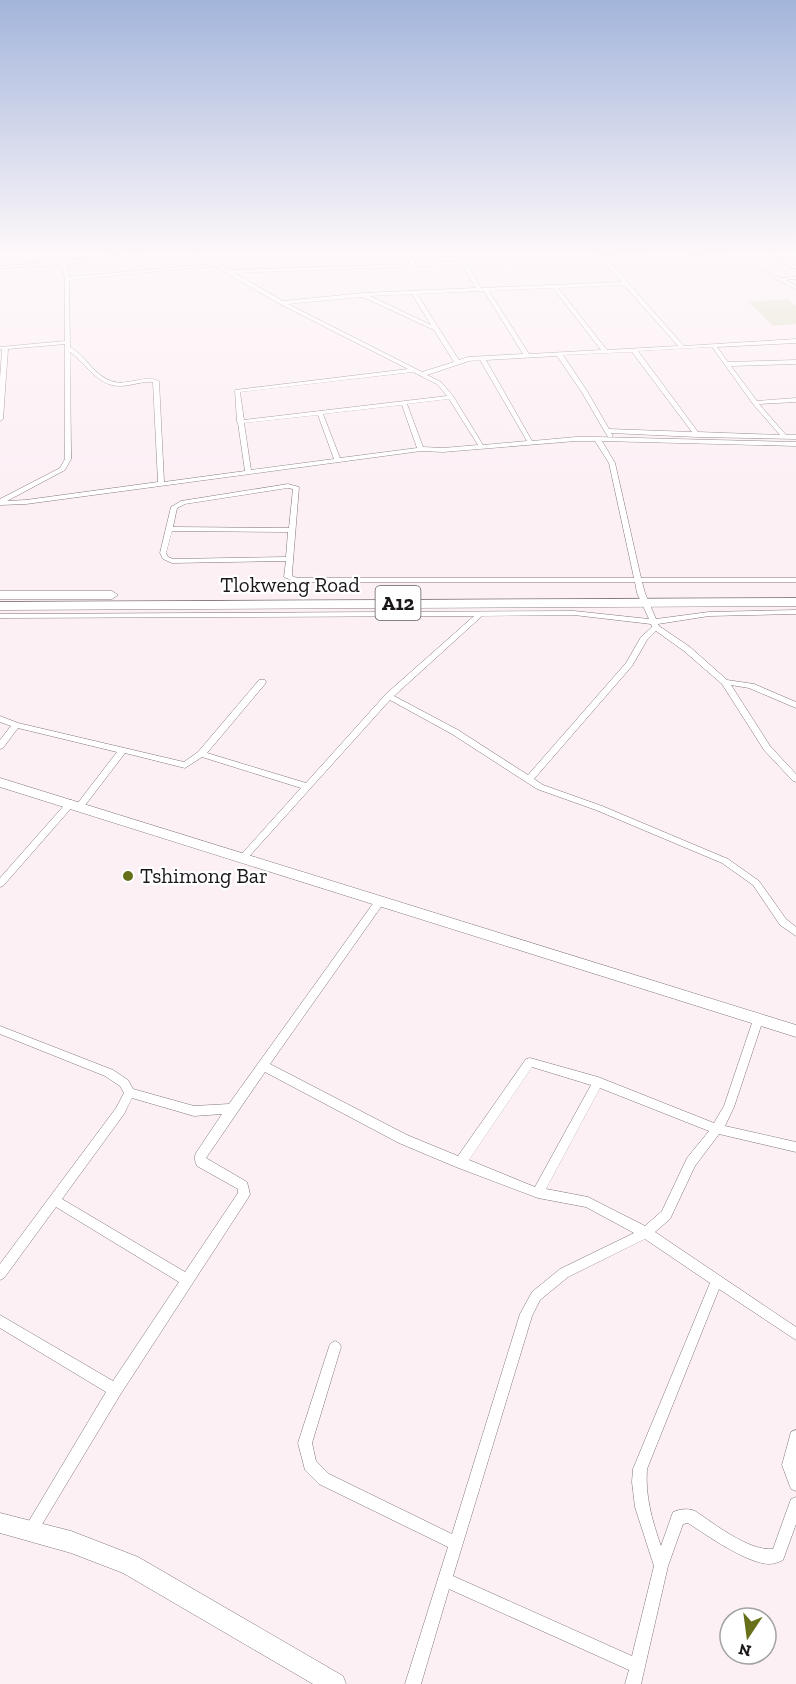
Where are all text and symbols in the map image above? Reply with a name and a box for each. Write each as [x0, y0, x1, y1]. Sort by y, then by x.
street label: Tlokweng Road [220, 572, 360, 597]
road number: A12 [376, 586, 420, 620]
place label: Tshimong Bar [140, 863, 268, 888]
marker: Tshimong Bar [121, 869, 135, 883]
north arrow [718, 1606, 778, 1666]
text: N [737, 1640, 753, 1661]

